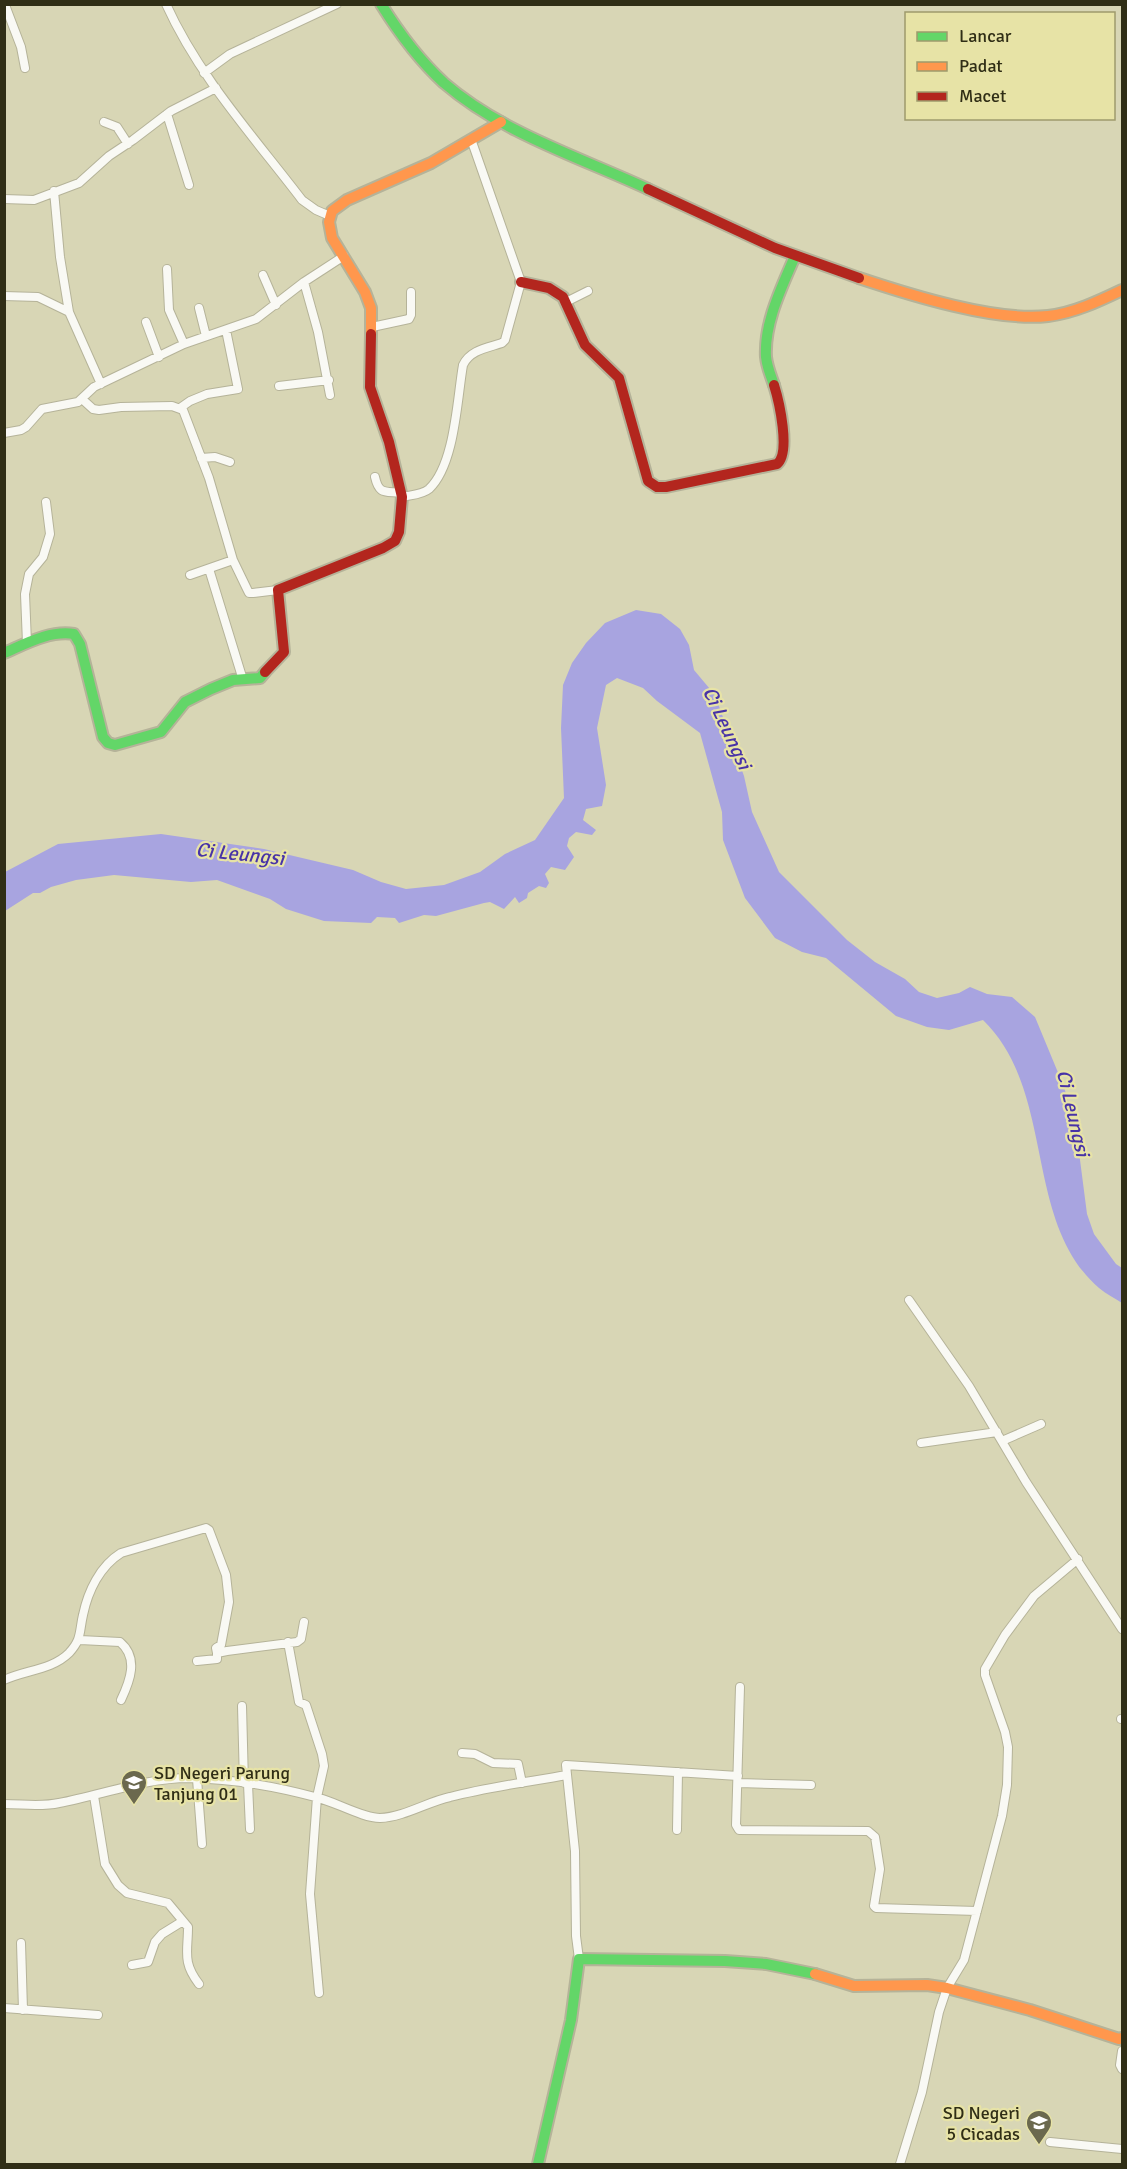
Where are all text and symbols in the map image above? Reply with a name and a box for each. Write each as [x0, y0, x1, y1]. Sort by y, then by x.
legend [905, 12, 1115, 120]
text: Lancar [959, 25, 1012, 47]
text: Padat [959, 55, 1003, 77]
text: Macet [959, 85, 1006, 107]
water label: Ci Leungsi [697, 683, 758, 775]
water label: Ci Leungsi [195, 837, 287, 871]
water label: Ci Leungsi [1051, 1067, 1095, 1160]
place label: SD Negeri Parung Tanjung 01 [154, 1762, 290, 1805]
school or university icon: SD Negeri Parung Tanjung 01 [119, 1768, 149, 1806]
place label: SD Negeri 5 Cicadas [943, 2102, 1020, 2145]
school or university icon: SD Negeri 5 Cicadas [1024, 2108, 1054, 2146]

